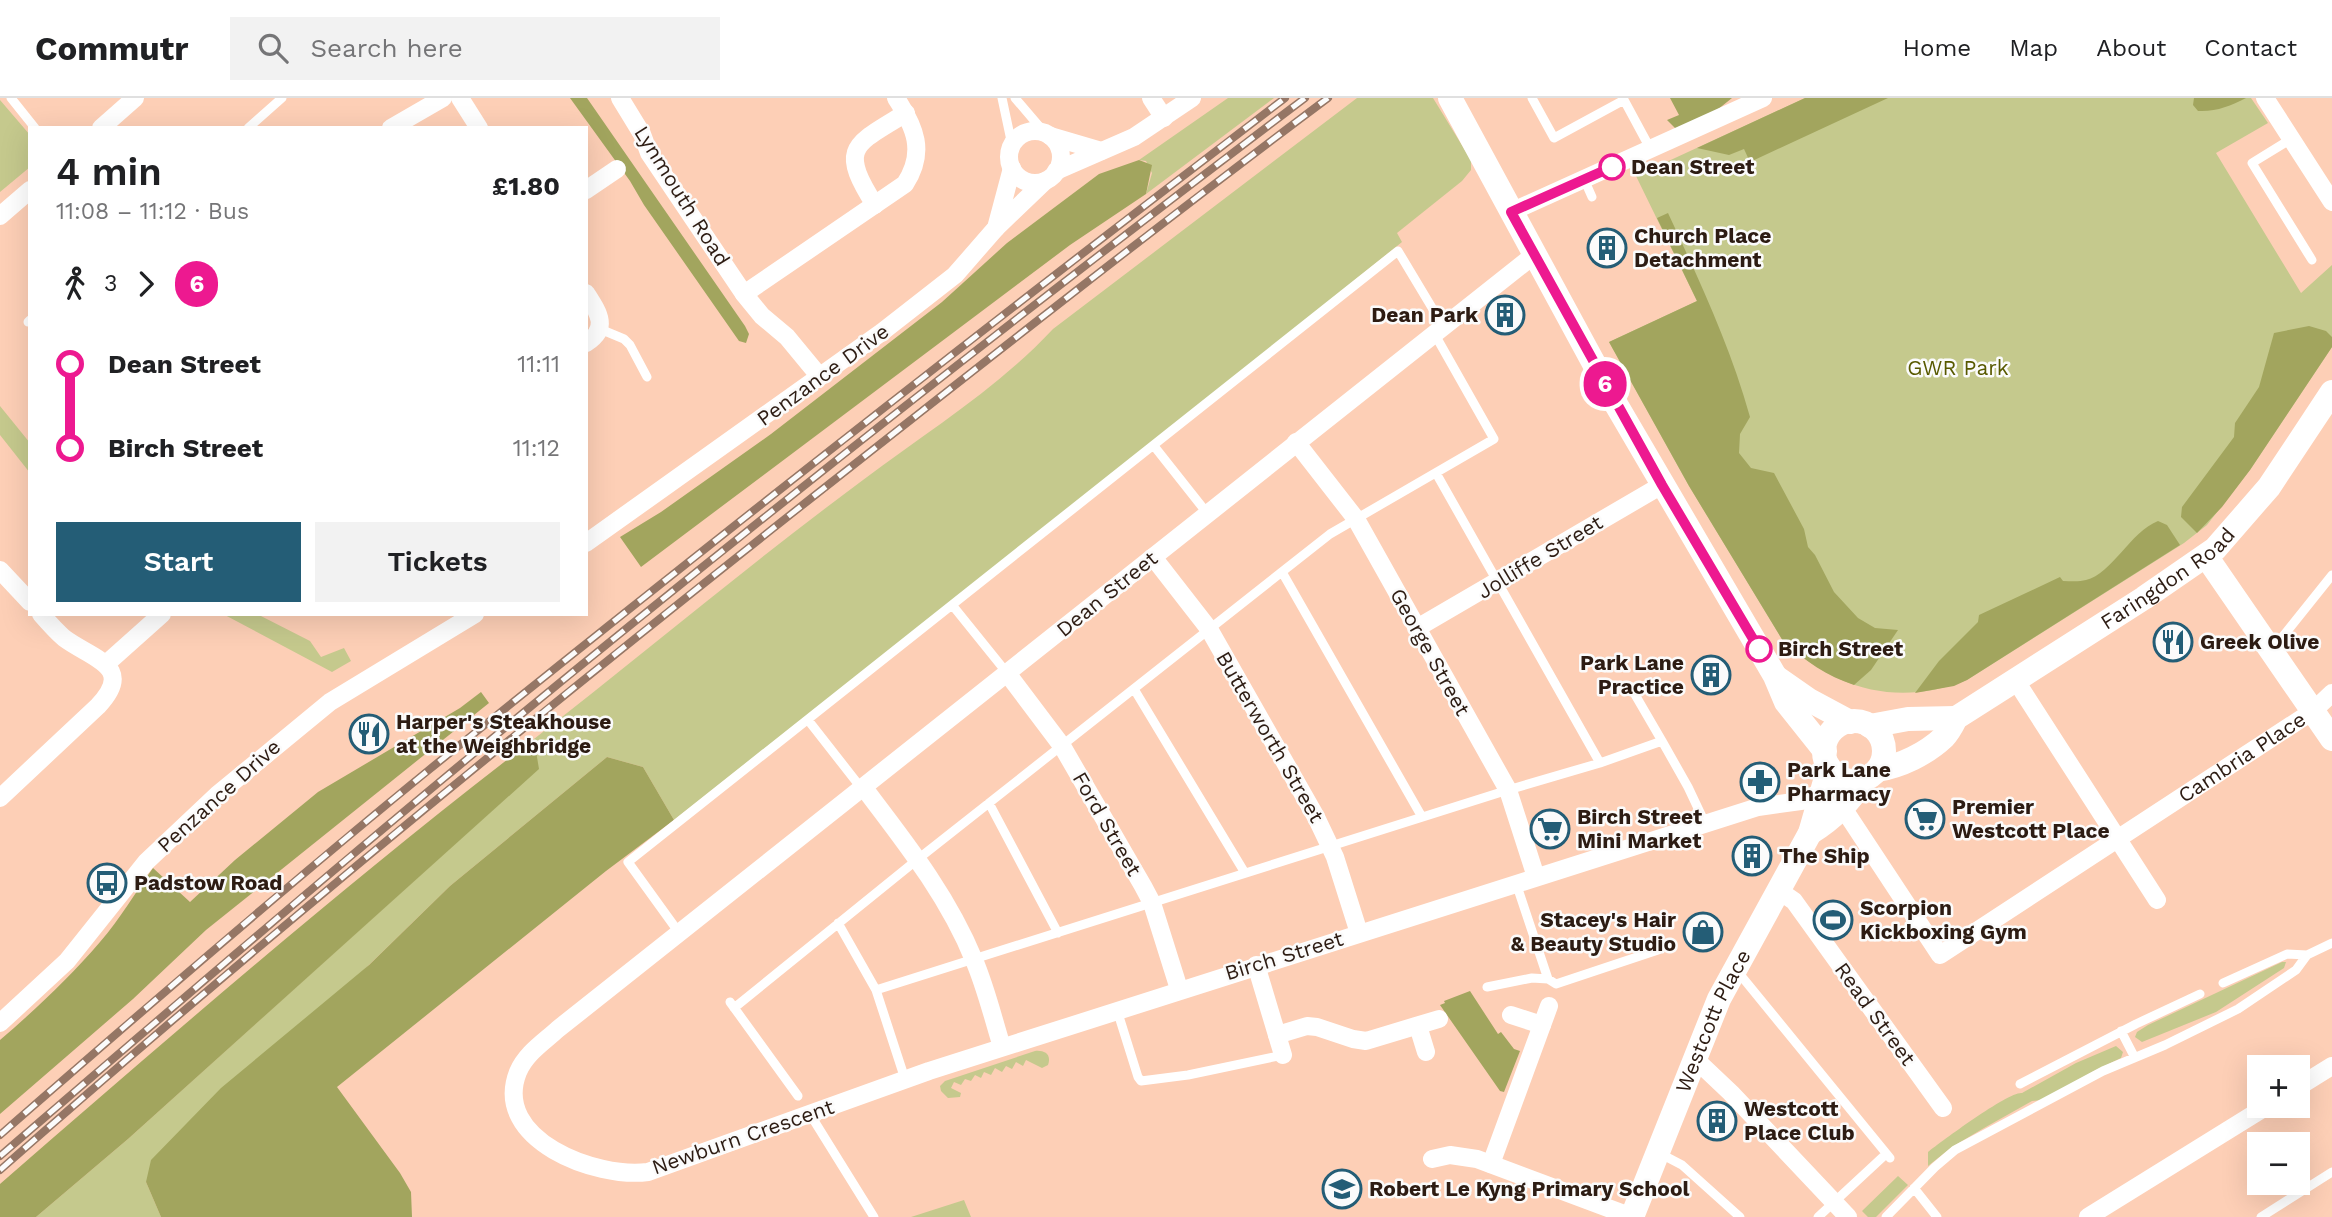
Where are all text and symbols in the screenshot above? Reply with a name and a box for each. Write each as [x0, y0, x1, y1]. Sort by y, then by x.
search box [230, 17, 720, 80]
text: Commutr [35, 29, 188, 68]
icon: search [254, 29, 292, 67]
text: Search here [310, 33, 463, 63]
text: Home [1903, 34, 1971, 62]
text: Map [2009, 34, 2058, 62]
text: About [2096, 34, 2166, 62]
text: Contact [2204, 34, 2297, 62]
street label: Lynmouth Road [629, 121, 735, 270]
text: 4 min [56, 150, 162, 194]
marker: Dean Street [1599, 154, 1625, 180]
place label: Dean Street [1631, 154, 1754, 179]
text: £1.80 [492, 171, 560, 201]
text: 11:08 – 11:12 · Bus [56, 198, 249, 225]
place label: Church Place Detachment [1634, 223, 1771, 272]
building icon: Church Place Detachment [1586, 227, 1628, 269]
icon: walk [56, 265, 94, 303]
icon: forward [127, 265, 165, 303]
text: 3 [104, 270, 117, 297]
text: 6 [189, 270, 204, 298]
building icon: Dean Park [1484, 294, 1526, 336]
place label: Dean Park [1371, 302, 1479, 327]
street label: Penzance Drive [752, 318, 894, 431]
text: Dean Street [108, 349, 261, 379]
text: 11:11 [517, 351, 560, 378]
park label: GWR Park [1907, 355, 2009, 380]
line badge: 6 [1582, 361, 1628, 407]
text: 6 [1598, 370, 1612, 398]
text: Birch Street [108, 433, 263, 463]
text: 11:12 [513, 435, 560, 462]
street label: Jolliffe Street [1473, 509, 1607, 604]
button: Start [56, 522, 301, 602]
button: Tickets [315, 522, 560, 602]
street label: Faringdon Road [2096, 522, 2240, 634]
street label: Dean Street [1051, 545, 1162, 642]
street label: George Street [1385, 584, 1476, 720]
restaurant icon: Greek Olive [2152, 621, 2194, 663]
place label: Greek Olive [2200, 629, 2319, 654]
marker: Birch Street [1746, 636, 1772, 662]
place label: Birch Street [1778, 636, 1903, 661]
street label: Butterworth Street [1211, 647, 1330, 827]
place label: Park Lane Practice [1580, 650, 1684, 699]
building icon: Park Lane Practice [1690, 654, 1732, 696]
street label: Cambria Place [2173, 706, 2310, 808]
place label: Harper's Steakhouse at the Weighbridge [396, 709, 611, 758]
restaurant icon: Harper's Steakhouse at the Weighbridge [348, 713, 390, 755]
street label: Penzance Drive [152, 734, 285, 857]
place label: Park Lane Pharmacy [1787, 757, 1891, 806]
pharmacy icon: Park Lane Pharmacy [1739, 761, 1781, 803]
street label: Ford Street [1068, 767, 1147, 880]
place label: Premier Westcott Place [1952, 794, 2110, 843]
supermarket icon: Premier Westcott Place [1904, 798, 1946, 840]
place label: Birch Street Mini Market [1577, 804, 1702, 853]
supermarket icon: Birch Street Mini Market [1529, 808, 1571, 850]
building icon: The Ship [1731, 835, 1773, 877]
place label: The Ship [1779, 843, 1870, 868]
bus stop icon: Padstow Road [86, 862, 128, 904]
place label: Padstow Road [134, 870, 282, 895]
place label: Scorpion Kickboxing Gym [1860, 895, 2027, 944]
sports icon: Scorpion Kickboxing Gym [1812, 899, 1854, 941]
place label: Stacey's Hair & Beauty Studio [1511, 907, 1676, 956]
shop icon: Stacey's Hair & Beauty Studio [1682, 911, 1724, 953]
street label: Birch Street [1222, 926, 1346, 985]
street label: Westcott Place [1670, 945, 1756, 1096]
street label: Read Street [1830, 957, 1921, 1070]
map controls [2247, 1055, 2310, 1195]
button: + [2247, 1055, 2310, 1118]
street label: Newburn Crescent [649, 1094, 837, 1179]
place label: Westcott Place Club [1744, 1096, 1855, 1145]
building icon: Westcott Place Club [1696, 1100, 1738, 1142]
button: − [2247, 1132, 2310, 1195]
school or university icon: Robert Le Kyng Primary School [1321, 1168, 1363, 1210]
place label: Robert Le Kyng Primary School [1369, 1176, 1690, 1201]

